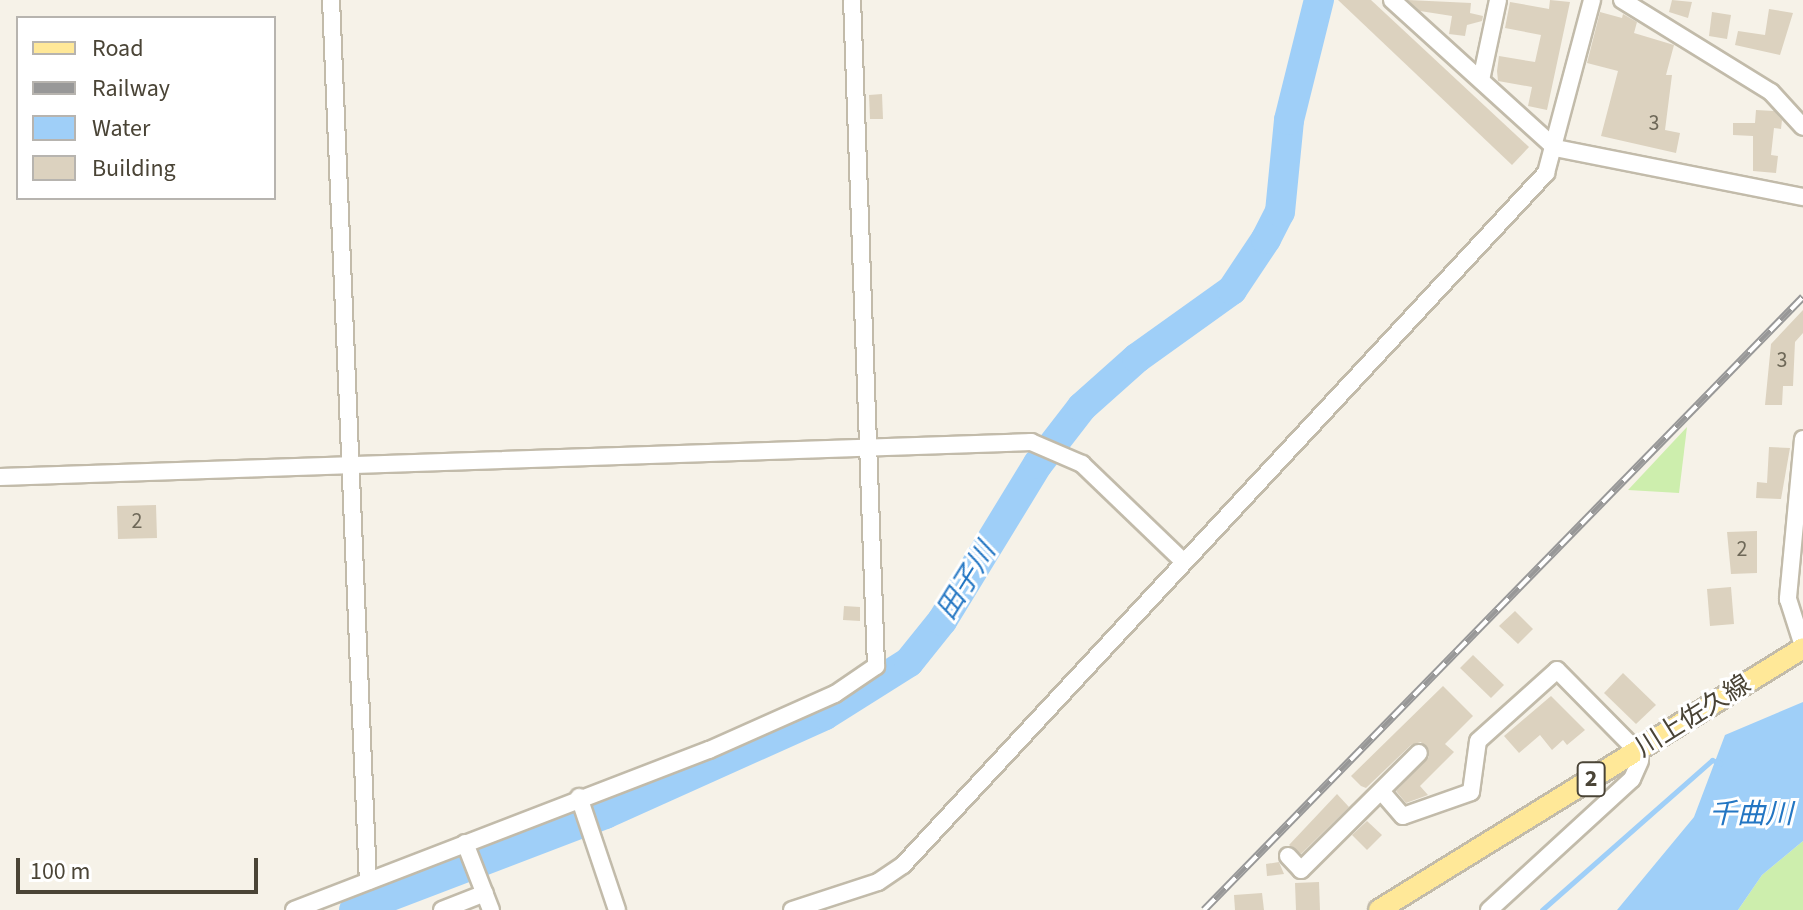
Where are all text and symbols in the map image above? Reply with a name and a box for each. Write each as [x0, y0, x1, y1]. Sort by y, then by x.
legend [16, 16, 276, 200]
text: Road [92, 31, 144, 66]
text: Railway [92, 71, 170, 106]
text: Water [92, 111, 150, 146]
house number: 3 [1649, 111, 1659, 137]
text: Building [92, 151, 176, 186]
house number: 3 [1777, 348, 1787, 374]
house number: 2 [132, 509, 142, 535]
water label: 田子川 [929, 536, 1003, 626]
house number: 2 [1737, 537, 1747, 563]
street label: 川上佐久線 [1630, 668, 1756, 764]
road number: 2 [1575, 759, 1607, 799]
water label: 千曲川 [1709, 797, 1793, 831]
scale bar [20, 842, 262, 892]
text: 100 m [30, 854, 90, 889]

